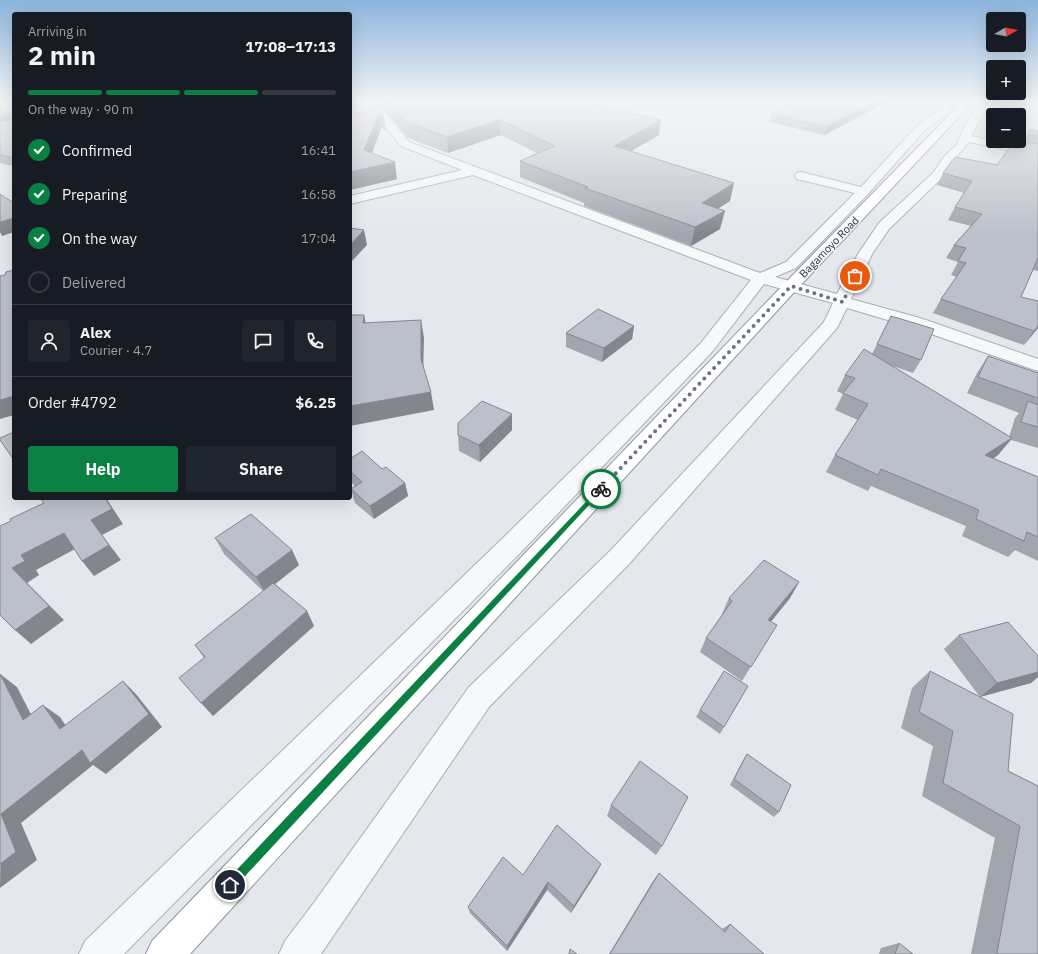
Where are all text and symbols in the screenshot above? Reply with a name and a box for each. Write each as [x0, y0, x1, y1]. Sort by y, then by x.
north arrow [986, 12, 1026, 52]
map controls [986, 12, 1026, 148]
text: Arriving in [28, 23, 87, 40]
text: 17:08–17:13 [245, 37, 336, 56]
text: 2 min [28, 38, 96, 72]
button: + [986, 60, 1026, 100]
text: On the way · 90 m [28, 101, 133, 118]
button: − [986, 108, 1026, 148]
icon: check [28, 139, 50, 161]
text: Confirmed [62, 141, 132, 160]
text: 16:41 [301, 142, 336, 159]
icon: check [28, 183, 50, 205]
text: Preparing [62, 185, 127, 204]
text: 16:58 [301, 186, 336, 203]
street label: Bagamoyo Road [796, 213, 862, 281]
icon: check [28, 227, 50, 249]
text: On the way [62, 229, 137, 248]
text: 17:04 [301, 230, 336, 247]
pin [838, 259, 872, 293]
icon: bag [844, 265, 866, 287]
text: Delivered [62, 273, 126, 292]
button: person [28, 320, 70, 362]
button: chat [242, 320, 284, 362]
button: phone [294, 320, 336, 362]
text: Alex [80, 323, 111, 342]
text: Courier · 4.7 [80, 342, 152, 359]
text: Order #4792 [28, 393, 117, 412]
text: $6.25 [295, 393, 336, 412]
button: Help [28, 446, 178, 492]
button: Share [186, 446, 336, 492]
courier [581, 469, 621, 509]
icon: bike [590, 478, 612, 500]
pin [213, 868, 247, 902]
icon: home [219, 874, 241, 896]

